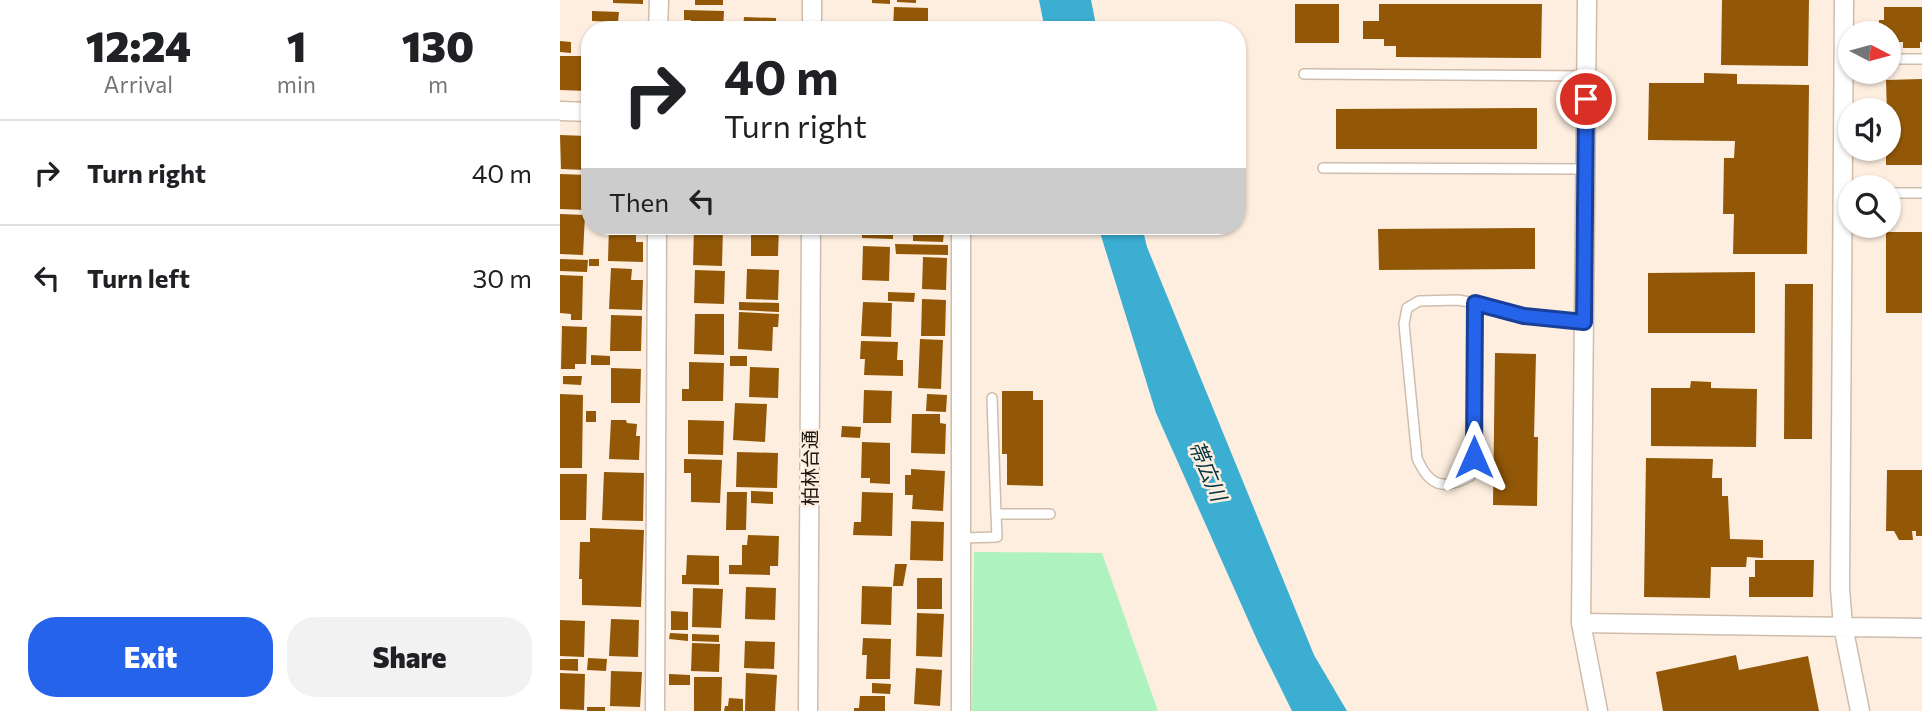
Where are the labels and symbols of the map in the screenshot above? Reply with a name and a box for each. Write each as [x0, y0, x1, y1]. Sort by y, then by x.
north arrow [1838, 21, 1900, 84]
pin [1556, 69, 1616, 129]
position arrow [1437, 420, 1511, 494]
street label: 柏林台通 [798, 430, 821, 506]
water label: 帯広川 [1185, 437, 1233, 506]

